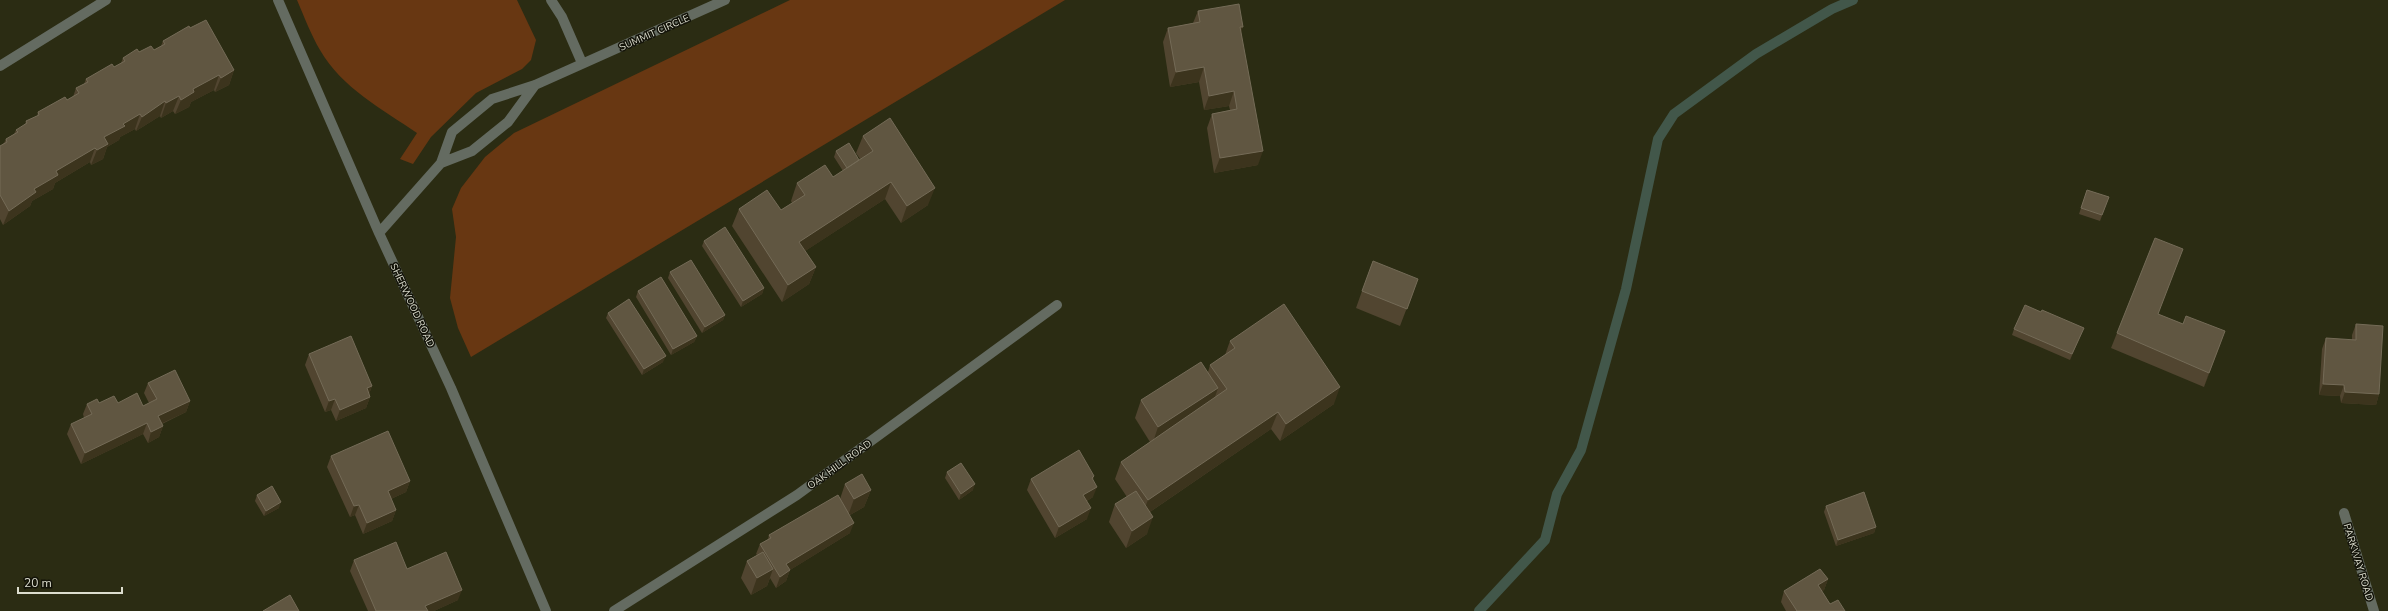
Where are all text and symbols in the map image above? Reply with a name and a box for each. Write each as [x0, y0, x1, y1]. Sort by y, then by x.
street label: SUMMIT CIRCLE [617, 11, 692, 55]
street label: SHERWOOD ROAD [386, 261, 438, 350]
street label: OAK HILL ROAD [805, 437, 875, 493]
street label: PARKWAY ROAD [2340, 522, 2376, 603]
scale bar [18, 569, 122, 595]
text: 20 m [24, 575, 52, 591]

